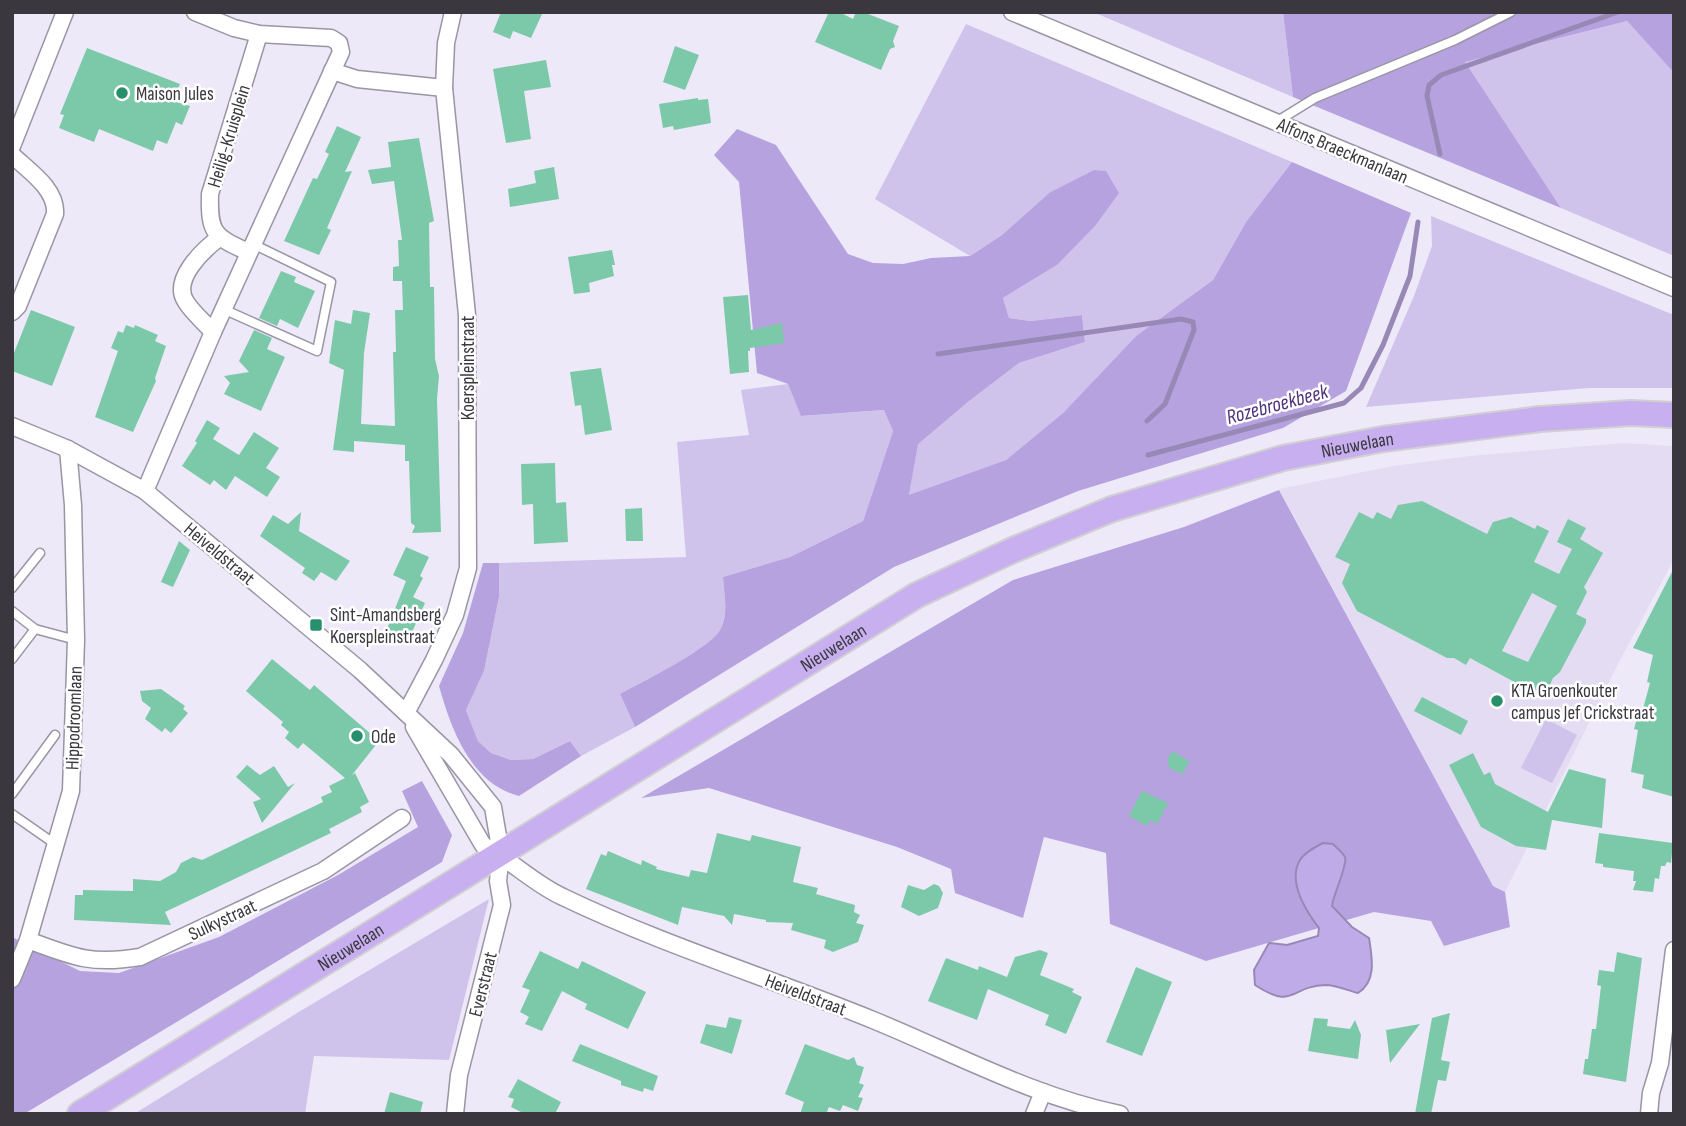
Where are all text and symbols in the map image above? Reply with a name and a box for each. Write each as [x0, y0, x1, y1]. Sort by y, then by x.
street label: Heilig-Kruisplein [203, 82, 256, 191]
place label: Maison Jules [136, 83, 214, 106]
marker: Maison Jules [114, 85, 130, 101]
street label: Alfons Braeckmanlaan [1272, 113, 1411, 189]
street label: Koerspleinstraat [457, 315, 480, 420]
water label: Rozebroekbeek [1224, 379, 1332, 430]
street label: Nieuwelaan [1319, 428, 1395, 464]
street label: Heiveldstraat [179, 518, 259, 591]
place label: Sint-Amandsberg Koerspleinstraat [330, 604, 442, 649]
marker: Sint-Amandsberg Koerspleinstraat [308, 617, 324, 633]
street label: Nieuwelaan [797, 619, 871, 677]
street label: Hippodroomlaan [61, 666, 88, 770]
place label: KTA Groenkouter campus Jef Crickstraat [1511, 680, 1655, 725]
marker: KTA Groenkouter campus Jef Crickstraat [1489, 693, 1505, 709]
place label: Ode [371, 726, 396, 749]
marker: Ode [349, 728, 365, 744]
street label: Sulkystraat [185, 895, 260, 946]
street label: Nieuwelaan [314, 919, 388, 977]
street label: Everstraat [464, 949, 503, 1019]
street label: Heiveldstraat [762, 969, 850, 1021]

